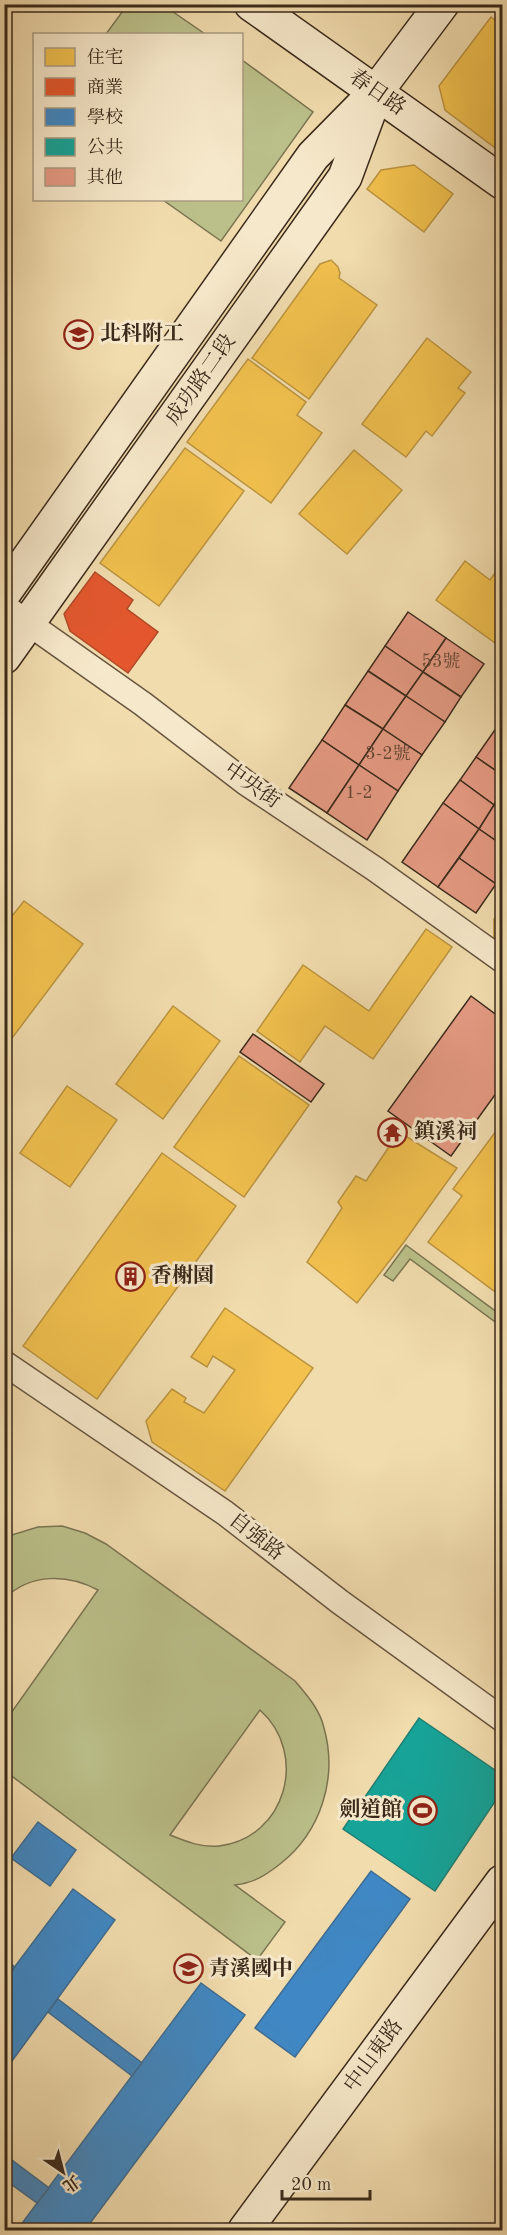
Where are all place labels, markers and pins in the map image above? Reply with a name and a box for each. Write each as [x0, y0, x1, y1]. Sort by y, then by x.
school or university icon: 北科附工 [63, 318, 95, 350]
place label: 北科附工 [100, 322, 184, 345]
temple icon: 鎮溪祠 [377, 1116, 409, 1148]
place label: 鎮溪祠 [414, 1120, 477, 1143]
building icon: 香榭園 [114, 1260, 146, 1292]
place label: 香榭園 [151, 1264, 214, 1287]
sports icon: 劍道館 [407, 1794, 439, 1826]
place label: 劍道館 [339, 1797, 402, 1821]
school or university icon: 青溪國中 [172, 1953, 204, 1985]
place label: 青溪國中 [209, 1957, 293, 1980]

